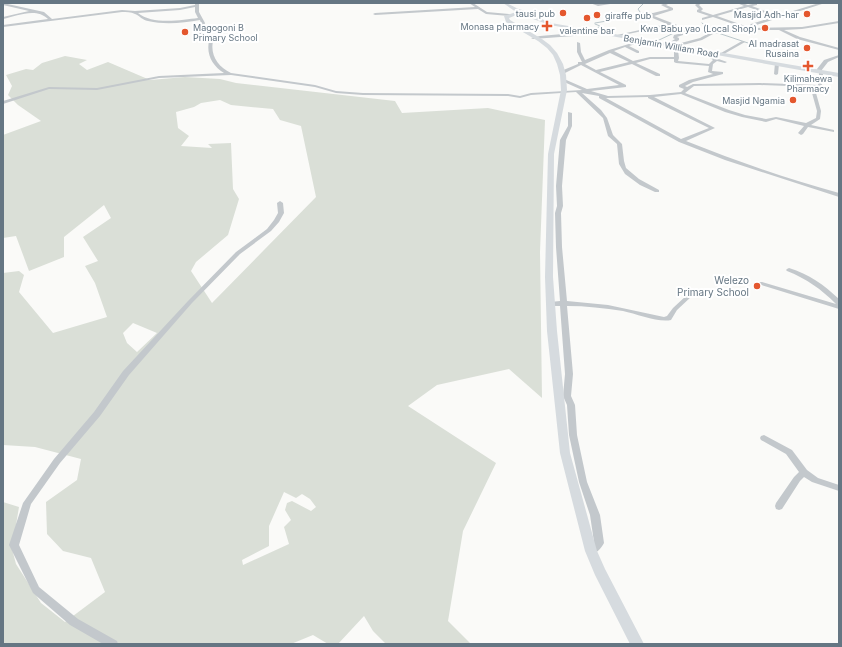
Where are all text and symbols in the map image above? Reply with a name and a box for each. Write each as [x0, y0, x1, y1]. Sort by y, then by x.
place label: tausi pub [516, 8, 555, 19]
marker: tausi pub [558, 8, 568, 18]
place label: Masjid Adh-har [734, 9, 800, 20]
marker: Masjid Adh-har [802, 9, 812, 19]
marker: giraffe pub [592, 10, 602, 20]
place label: giraffe pub [605, 10, 652, 21]
marker: valentine bar [582, 13, 592, 23]
place label: Monasa pharmacy [460, 21, 539, 32]
marker: Monasa pharmacy [542, 21, 552, 31]
place label: Magogoni B Primary School [193, 22, 258, 43]
place label: Kwa Babu yao (Local Shop) [640, 23, 757, 34]
marker: Kwa Babu yao (Local Shop) [760, 23, 770, 33]
place label: valentine bar [559, 25, 615, 36]
marker: Magogoni B Primary School [180, 27, 190, 37]
street label: Benjamin William Road [623, 32, 719, 60]
place label: Al madrasat Rusaina [748, 38, 799, 59]
marker: Al madrasat Rusaina [802, 43, 812, 53]
marker: Kilimahewa Pharmacy [803, 61, 813, 71]
place label: Kilimahewa Pharmacy [784, 73, 832, 94]
place label: Masjid Ngamia [722, 95, 785, 106]
marker: Masjid Ngamia [788, 95, 798, 105]
place label: Welezo Primary School [677, 274, 749, 298]
marker: Welezo Primary School [752, 281, 762, 291]

